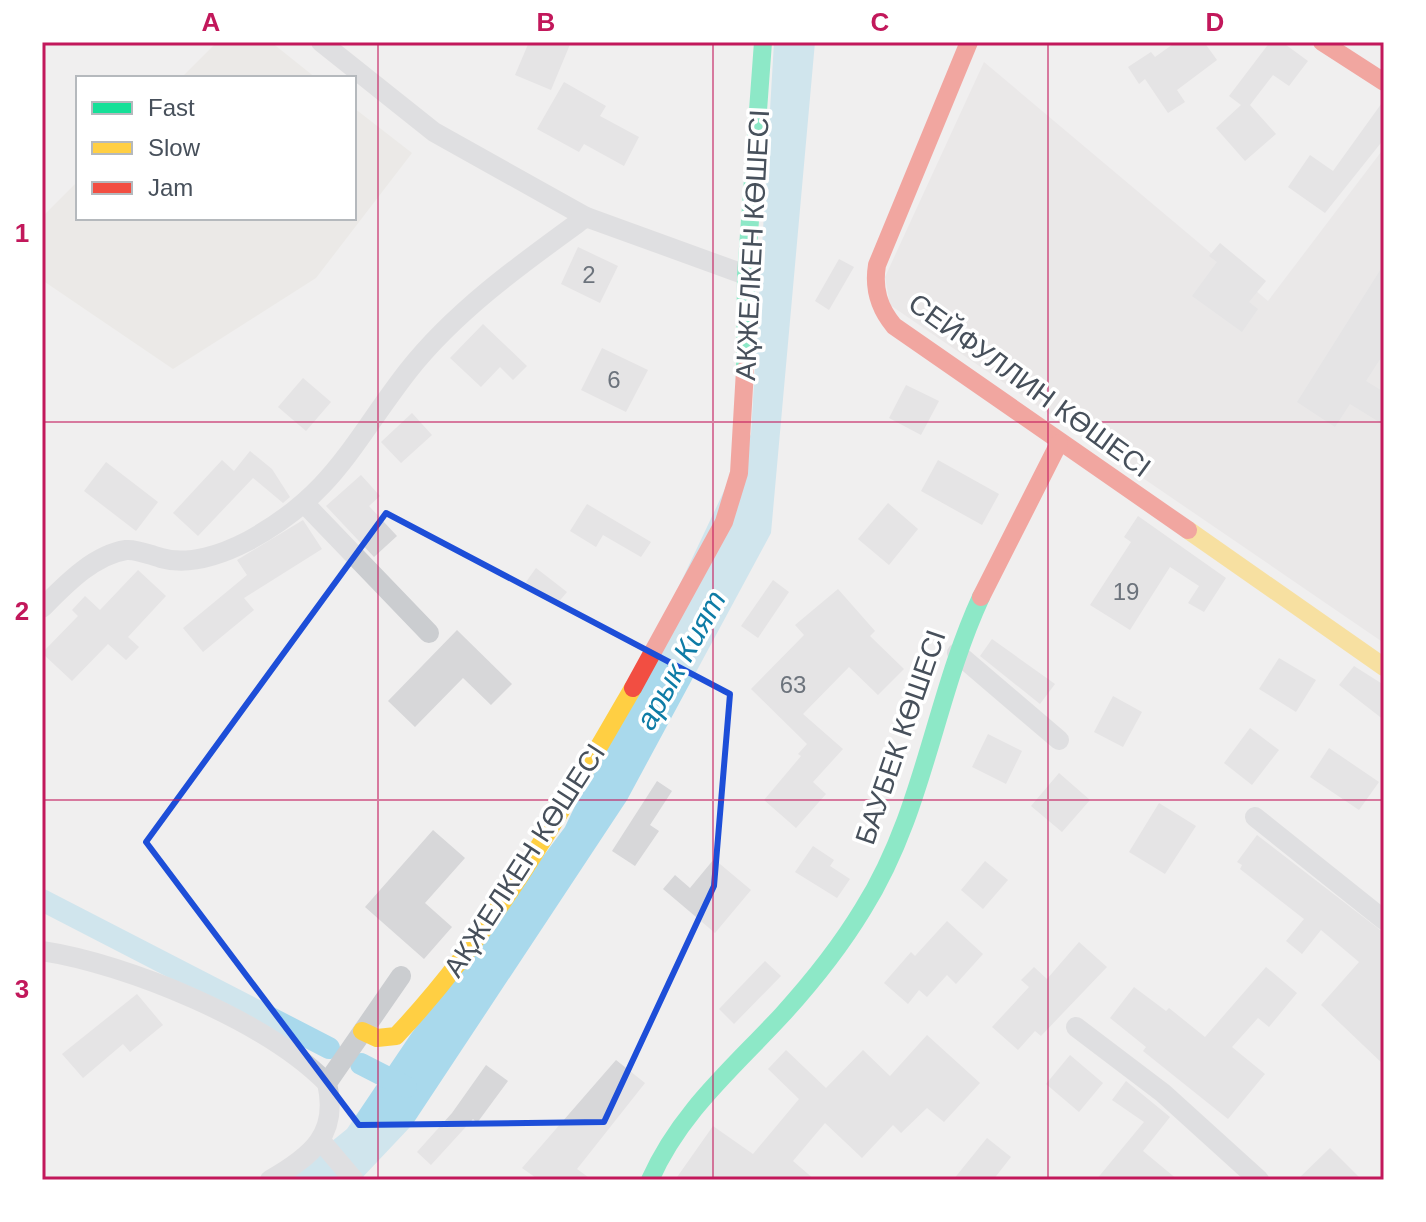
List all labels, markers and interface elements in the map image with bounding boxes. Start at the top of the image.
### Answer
text: A [202,7,221,37]
text: B [537,7,555,37]
text: C [871,7,890,37]
text: D [1206,7,1224,37]
legend [76,76,356,220]
text: Fast [148,94,195,121]
street label: АҚЖЕЛКЕН КӨШЕСІ [730,109,775,381]
text: Slow [148,134,201,161]
text: Jam [148,174,193,201]
text: 1 [15,218,29,248]
house number: 2 [582,261,596,288]
street label: СЕЙФУЛЛИН КӨШЕСІ [903,287,1157,484]
house number: 6 [607,366,621,393]
house number: 19 [1113,578,1139,605]
water label: арык Кият [629,585,732,735]
text: 2 [15,596,29,626]
street label: БАУБЕК КӨШЕСІ [849,626,952,848]
house number: 63 [780,671,806,698]
street label: АҚЖЕЛКЕН КӨШЕСІ [438,738,611,982]
text: 3 [15,974,29,1004]

